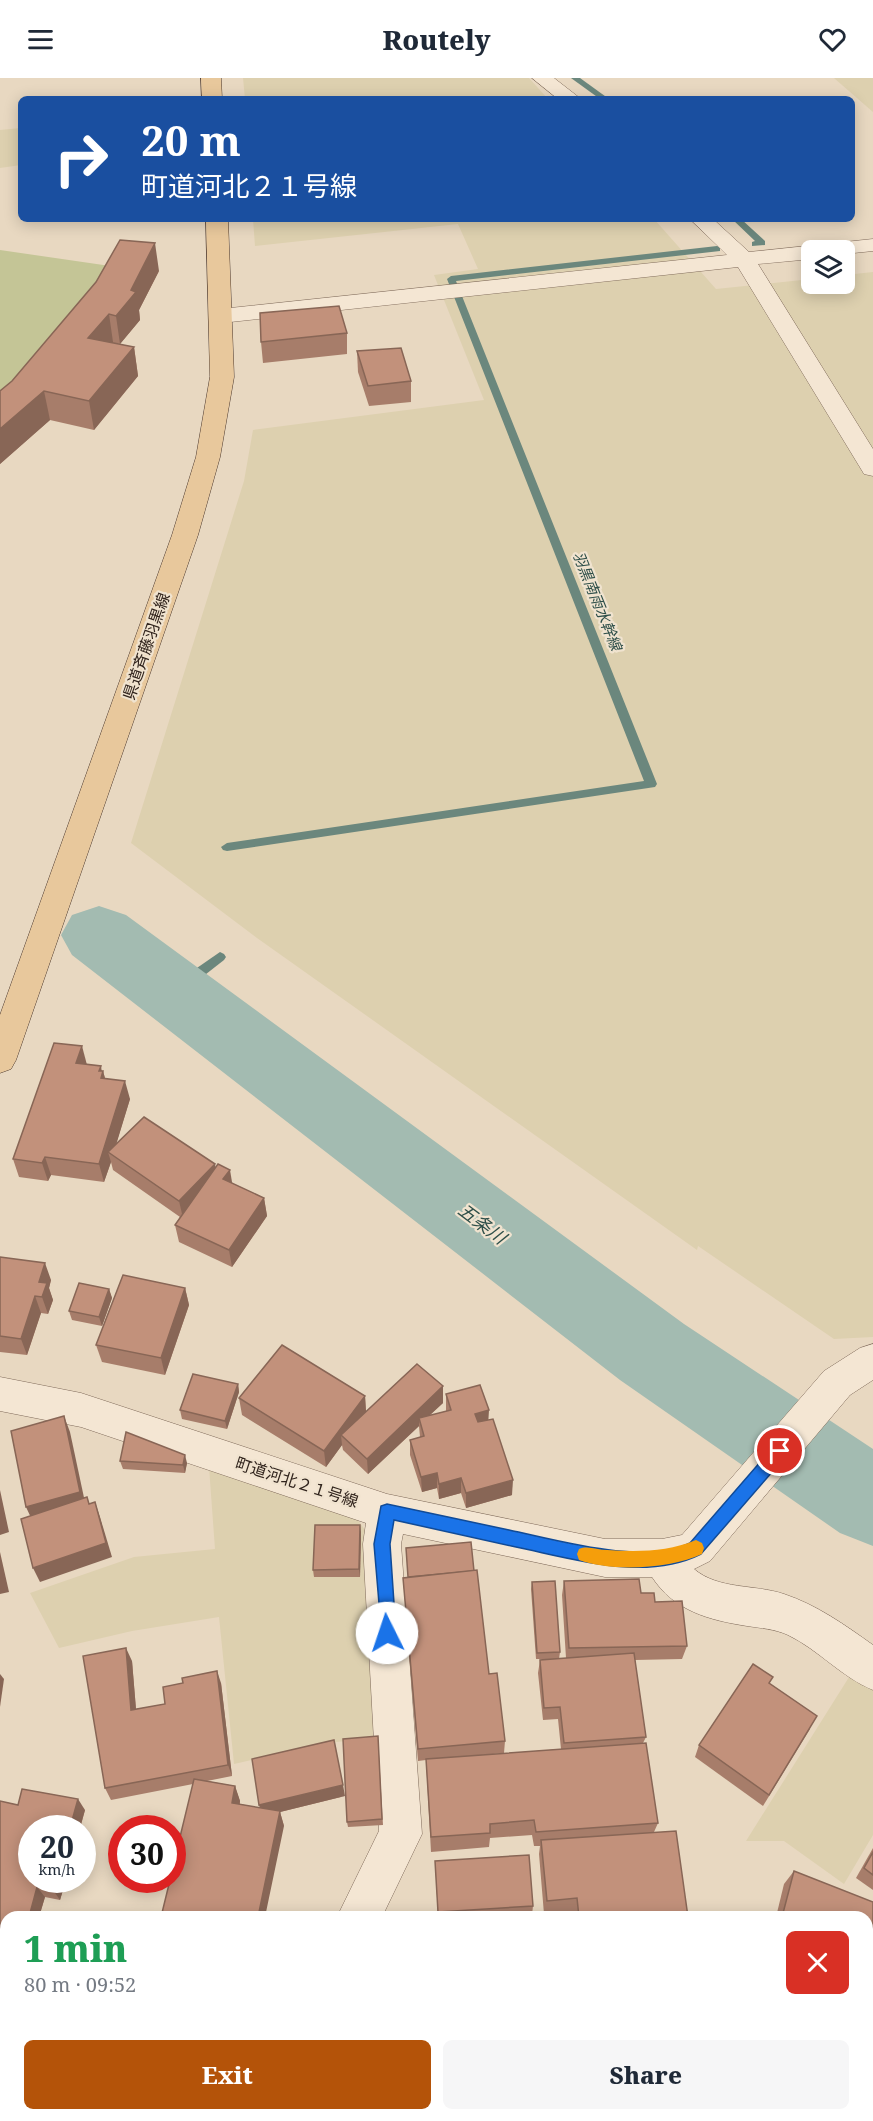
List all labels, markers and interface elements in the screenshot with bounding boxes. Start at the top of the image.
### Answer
text: Routely [382,21,491,58]
icon: menu [24,23,57,56]
icon: heart [816,23,849,56]
text: 20 m [141,111,241,168]
icon: right [42,120,120,198]
text: 町道河北２１号線 [141,167,357,204]
map controls [801,240,855,294]
button: layers [801,240,855,294]
water label: 羽黒南雨水幹線 [569,548,628,655]
street label: 県道斉藤羽黒線 [117,589,175,703]
water label: 五条川 [454,1197,513,1250]
pin [754,1425,805,1476]
icon: arrive [763,1434,796,1467]
street label: 町道河北２１号線 [233,1452,361,1512]
position arrow [355,1601,419,1665]
speed limit sign: 30 [108,1815,186,1893]
text: 20 [40,1826,74,1867]
text: km/h [39,1859,75,1879]
text: 1 min [24,1924,127,1973]
button: close [786,1931,849,1994]
text: 80 m · 09:52 [24,1971,136,1998]
button: Exit [24,2040,431,2109]
button: Share [443,2040,849,2109]

